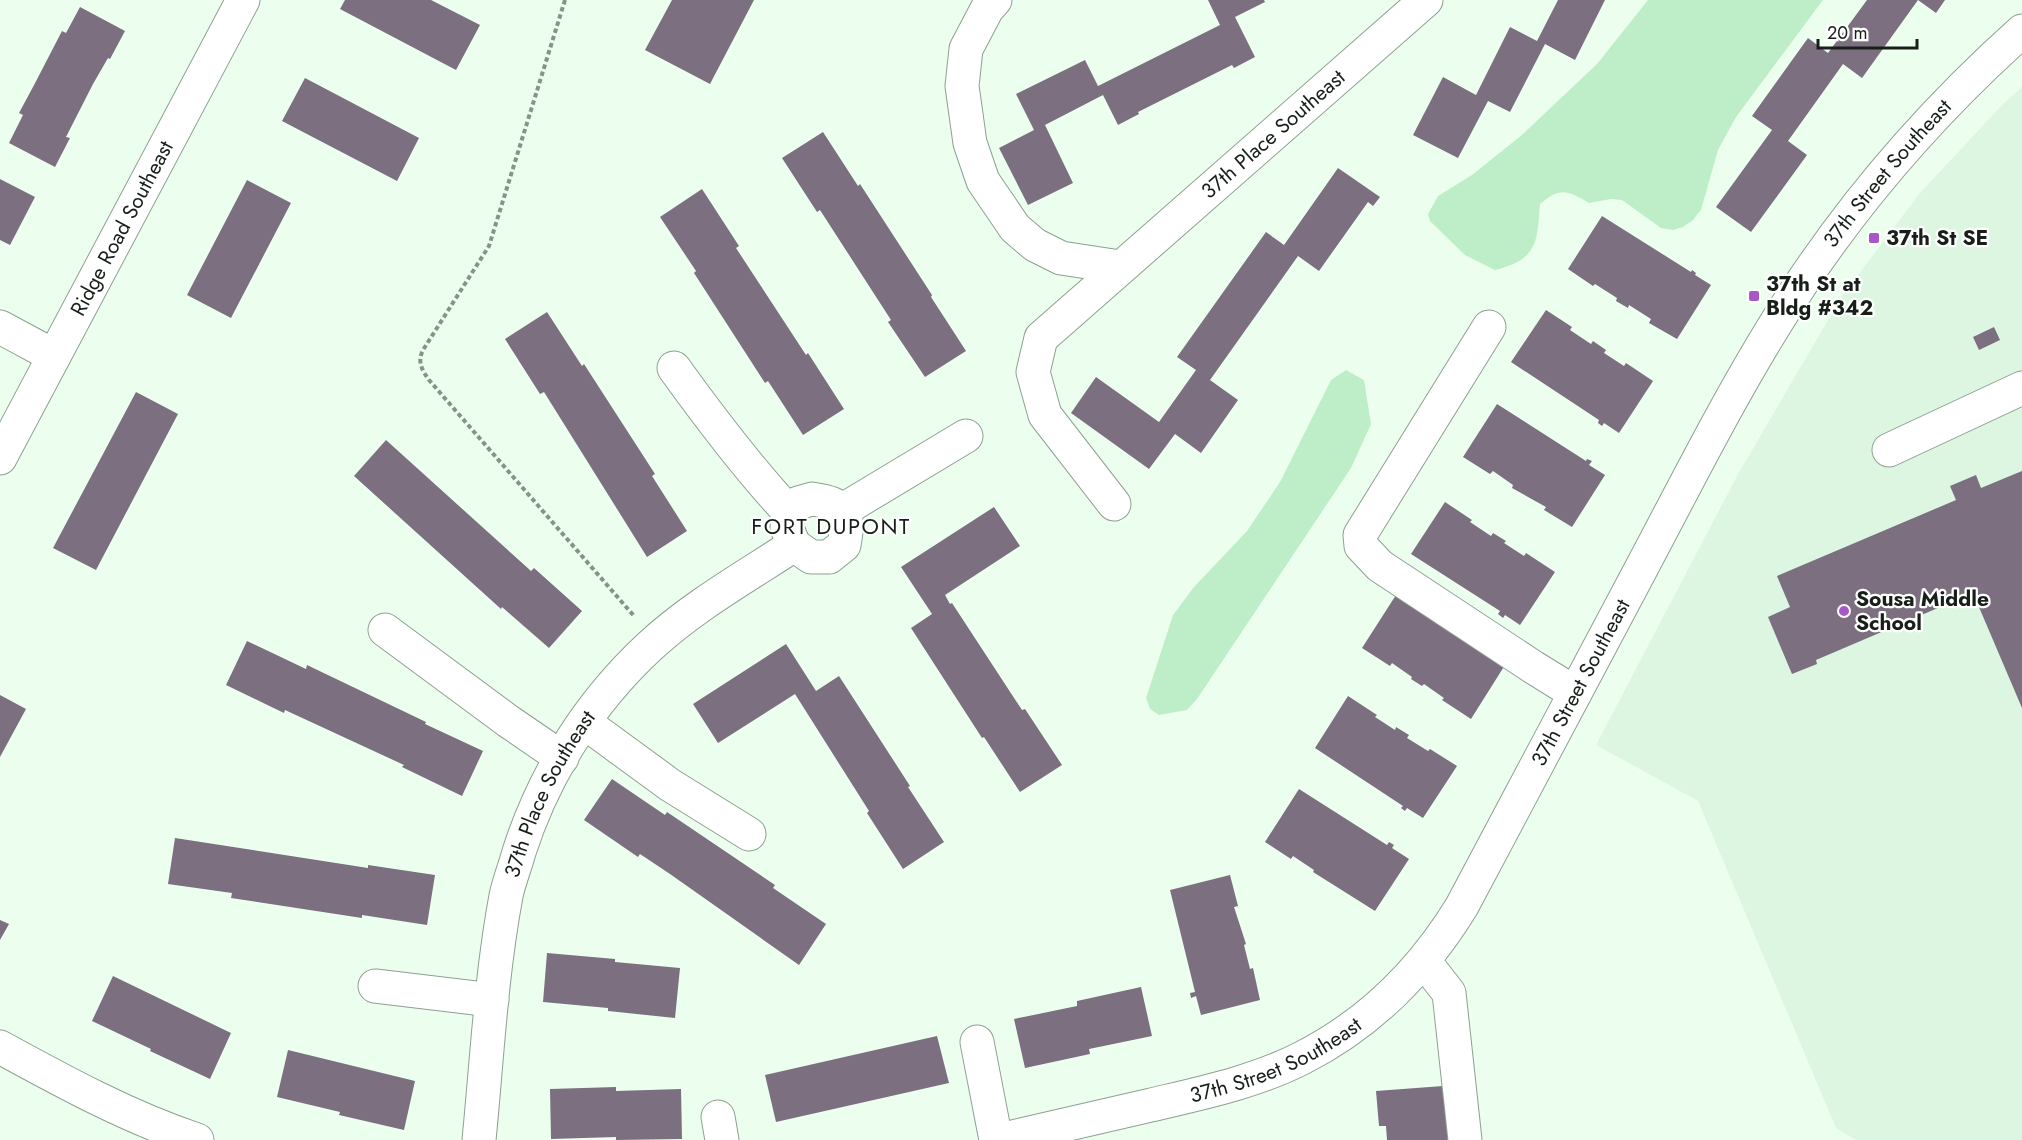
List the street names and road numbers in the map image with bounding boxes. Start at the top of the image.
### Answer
street label: 37th Place Southeast [1194,63,1352,206]
street label: 37th Street Southeast [1816,92,1958,254]
street label: Ridge Road Southeast [63,135,181,321]
street label: 37th Street Southeast [1524,594,1637,772]
street label: 37th Place Southeast [497,704,602,881]
street label: 37th Street Southeast [1187,1010,1368,1110]

